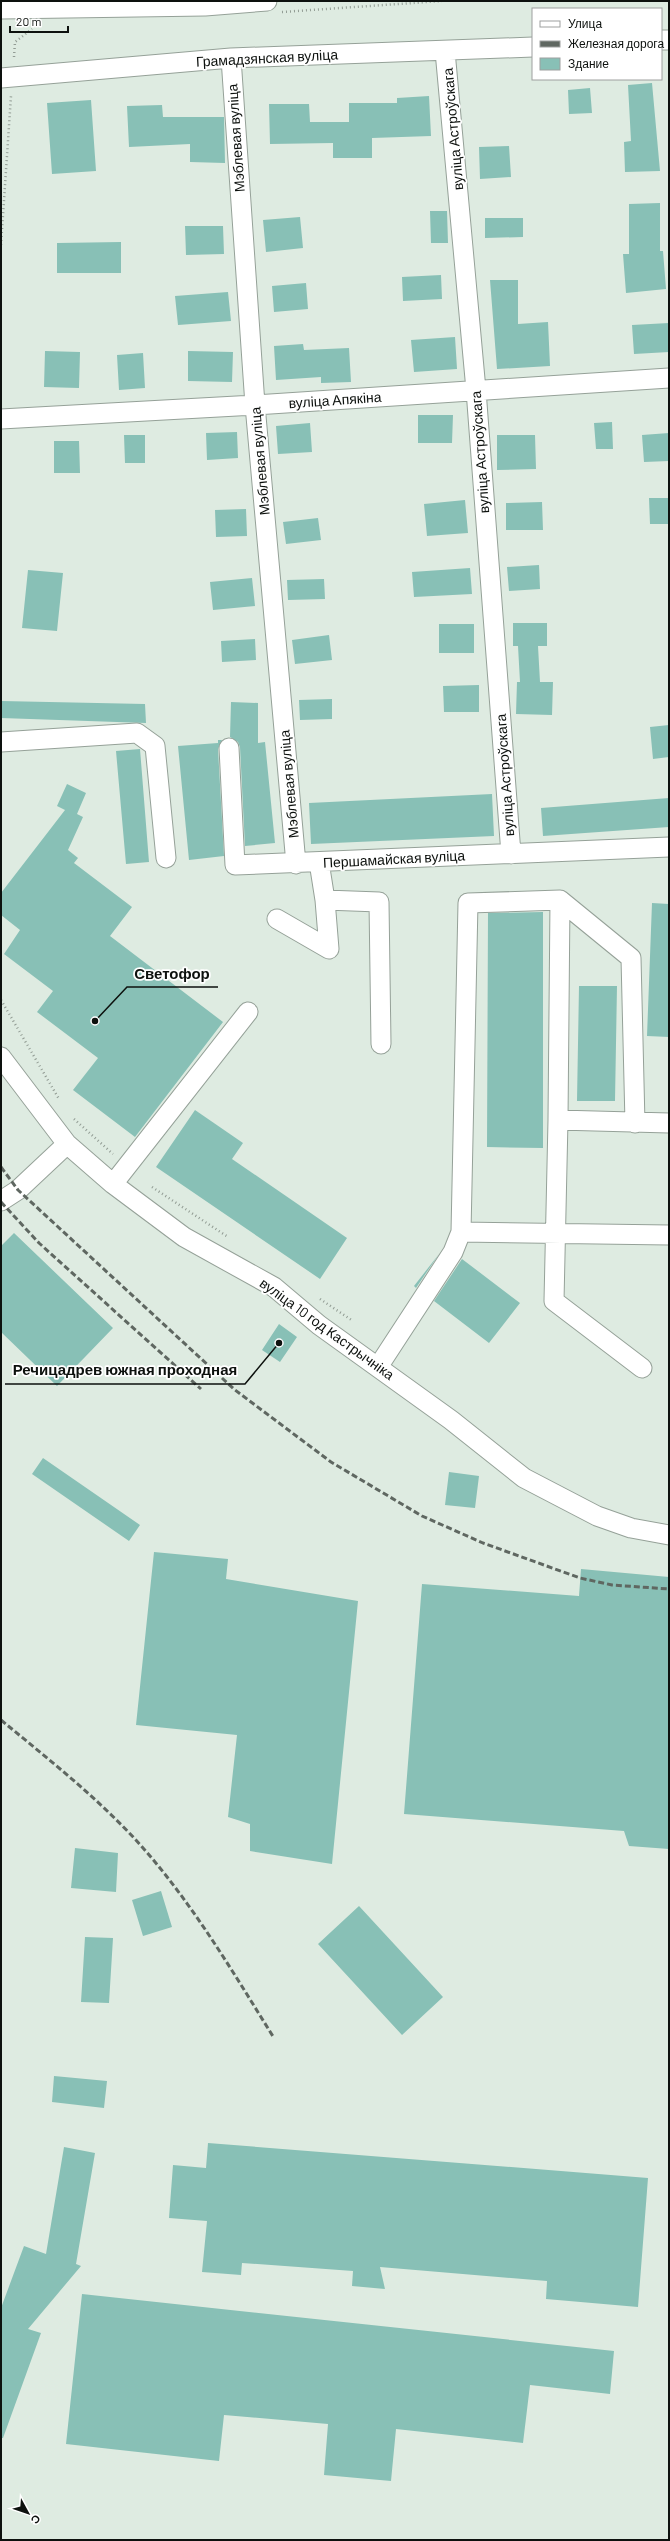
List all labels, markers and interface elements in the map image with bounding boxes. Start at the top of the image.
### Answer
scale bar [10,8,68,34]
legend [532,8,662,80]
text: 20 m [16,14,42,28]
text: Улица [568,16,602,31]
text: Железная дорога [568,36,664,51]
street label: Грамадзянская вуліца [196,45,339,70]
text: Здание [568,56,609,71]
street label: вуліца Астроўскага [439,67,466,191]
street label: Мэблевая вуліца [223,83,248,193]
street label: вуліца Апякіна [288,388,382,411]
street label: вуліца Астроўскага [467,390,492,514]
street label: Мэблевая вуліца [246,406,273,516]
street label: вуліца Астроўскага [492,713,517,837]
street label: Мэблевая вуліца [275,729,302,839]
street label: Першамайская вуліца [322,846,466,871]
callout: Светофор [127,960,218,987]
text: Светофор [134,964,210,982]
street label: вуліца 10 год Кастрычніка [257,1274,398,1383]
callout: Речицадрев южная проходная [5,1357,245,1384]
text: Речицадрев южная проходная [13,1360,237,1378]
north arrow [8,2493,48,2533]
text: С [28,2513,44,2527]

